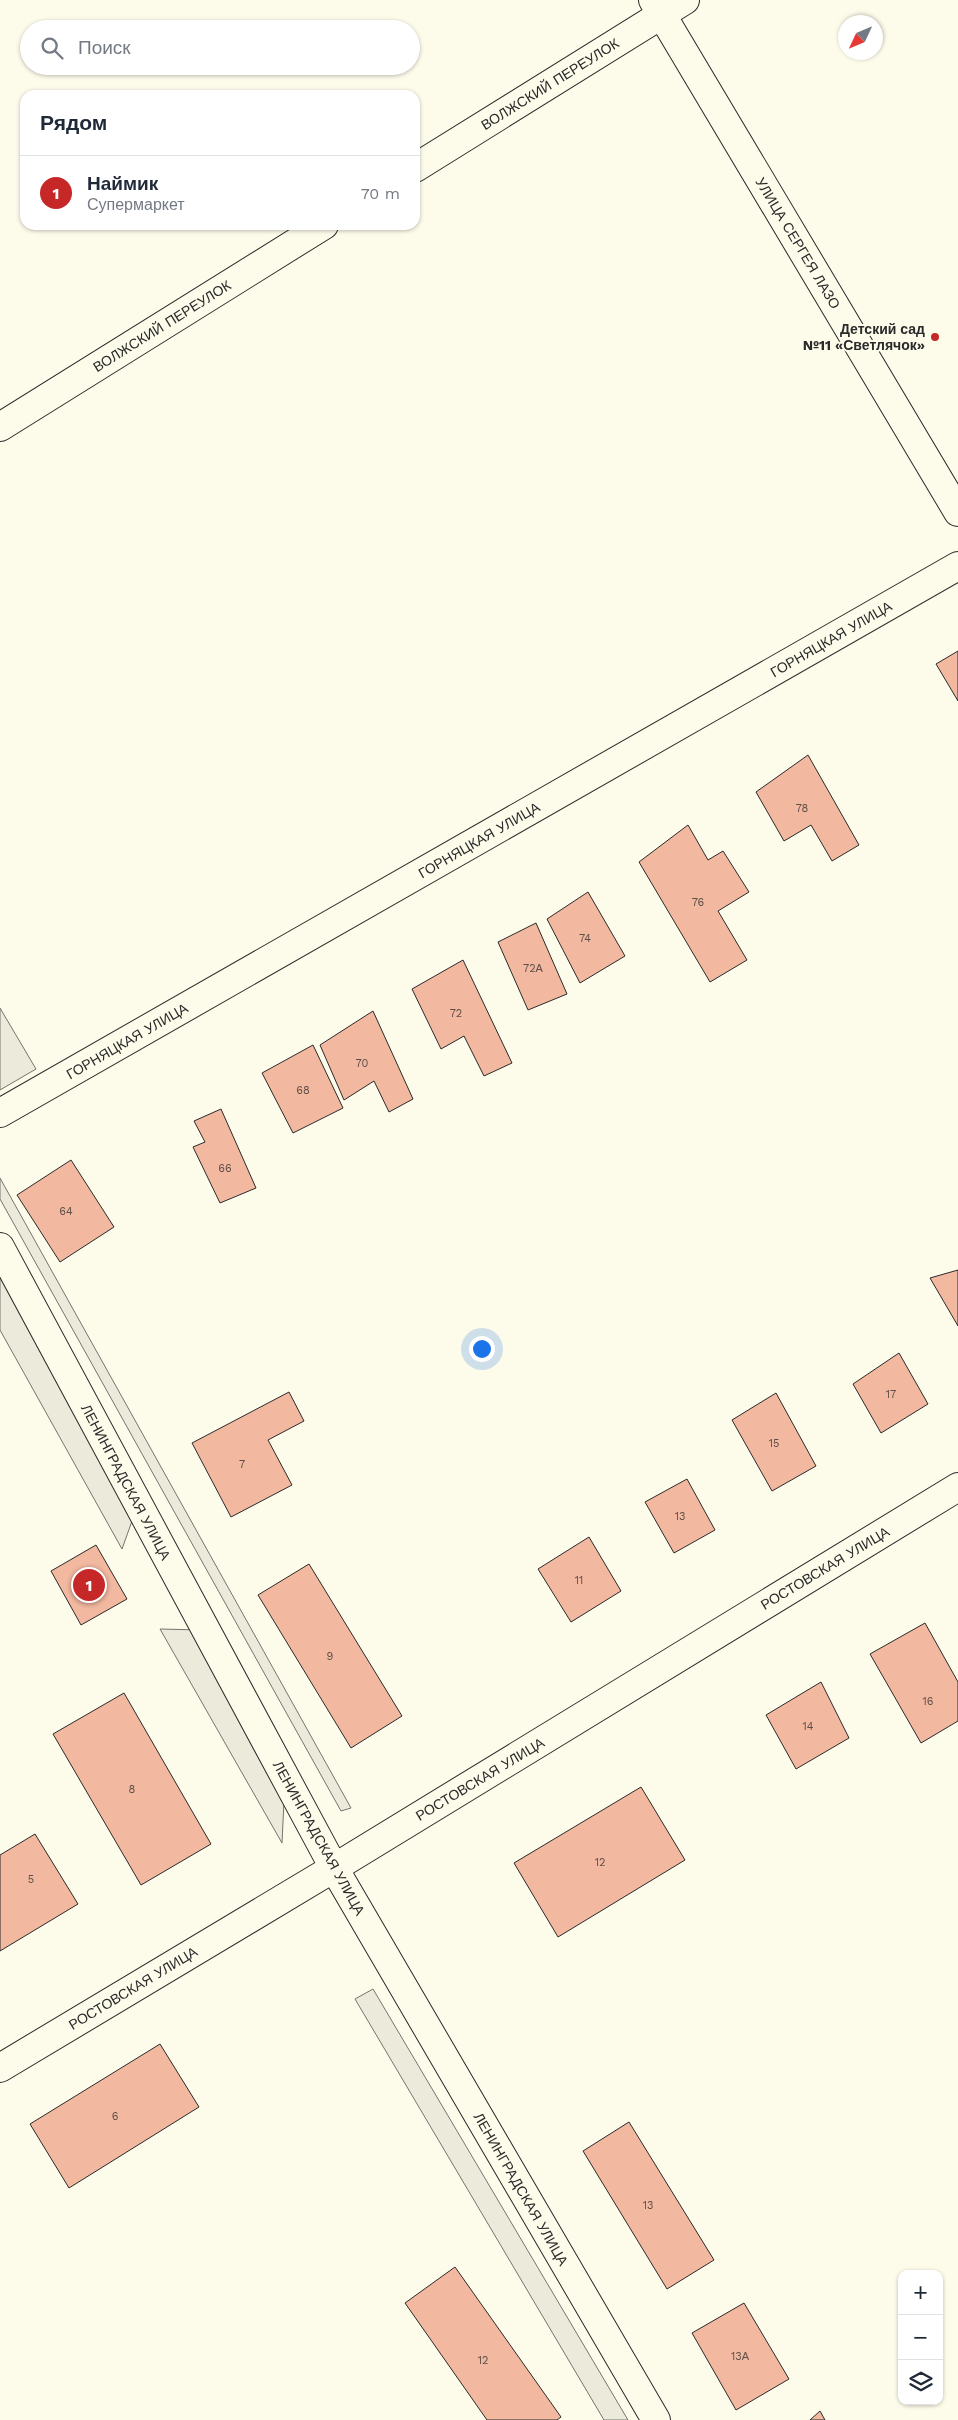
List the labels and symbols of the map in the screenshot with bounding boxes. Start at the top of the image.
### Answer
north arrow [838,15,883,60]
street label: ВОЛЖСКИЙ ПЕРЕУЛОК [478,34,623,133]
street label: УЛИЦА СЕРГЕЯ ЛАЗО [752,174,844,312]
street label: ВОЛЖСКИЙ ПЕРЕУЛОК [90,276,235,375]
place label: Детский сад №11 «Светлячок» [803,321,925,353]
marker: Детский сад №11 «Светлячок» [929,331,941,343]
street label: ГОРНЯЦКАЯ УЛИЦА [768,597,895,680]
street label: ГОРНЯЦКАЯ УЛИЦА [416,798,543,881]
house number: 78 [796,802,809,815]
house number: 76 [692,896,705,909]
house number: 74 [579,932,591,945]
house number: 72А [523,962,544,975]
street label: ГОРНЯЦКАЯ УЛИЦА [64,999,191,1082]
house number: 72 [450,1007,462,1020]
house number: 70 [356,1057,369,1070]
house number: 68 [296,1084,310,1097]
house number: 66 [218,1162,232,1175]
house number: 64 [59,1205,73,1218]
your location [469,1336,495,1362]
house number: 17 [886,1388,896,1401]
street label: ЛЕНИНГРАДСКАЯ УЛИЦА [78,1401,174,1563]
house number: 15 [769,1437,779,1450]
house number: 7 [239,1458,245,1471]
house number: 13 [675,1510,685,1523]
street label: РОСТОВСКАЯ УЛИЦА [758,1523,893,1613]
pin: 1 [73,1566,105,1604]
house number: 11 [575,1574,583,1587]
house number: 9 [327,1650,334,1663]
house number: 16 [923,1695,934,1708]
house number: 14 [802,1720,814,1733]
street label: РОСТОВСКАЯ УЛИЦА [413,1734,548,1824]
street label: ЛЕНИНГРАДСКАЯ УЛИЦА [270,1758,368,1919]
house number: 8 [129,1783,136,1796]
house number: 12 [595,1856,605,1869]
house number: 5 [28,1873,34,1886]
street label: РОСТОВСКАЯ УЛИЦА [66,1943,201,2033]
house number: 6 [112,2110,119,2123]
street label: ЛЕНИНГРАДСКАЯ УЛИЦА [471,2110,572,2269]
house number: 13 [643,2199,653,2212]
house number: 13А [731,2350,750,2363]
house number: 12 [478,2354,488,2367]

